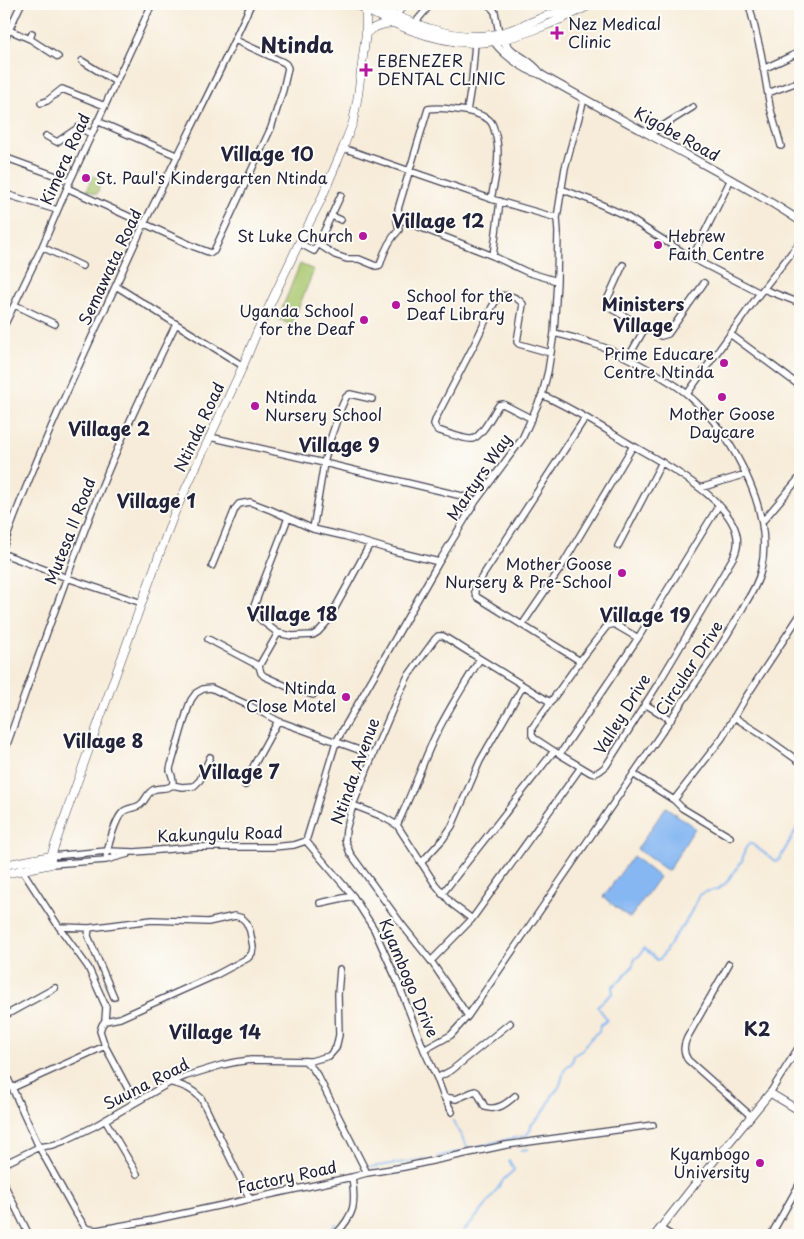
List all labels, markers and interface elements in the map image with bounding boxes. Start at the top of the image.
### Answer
place label: Nez Medical Clinic [568,11,661,53]
marker: Nez Medical Clinic [550,26,564,40]
district label: Ntinda [260,28,334,60]
place label: EBENEZER DENTAL CLINIC [377,48,506,90]
marker: EBENEZER DENTAL CLINIC [359,63,373,77]
street label: Kigobe Road [630,100,725,166]
street label: Kimera Road [33,109,95,208]
district label: Village 10 [220,139,314,167]
place label: St. Paul's Kindergarten Ntinda [96,165,328,189]
marker: St. Paul's Kindergarten Ntinda [80,172,92,184]
street label: Semawata Road [72,204,147,329]
district label: Village 12 [392,206,484,234]
place label: St Luke Church [237,223,353,247]
place label: Hebrew Faith Centre [668,223,765,265]
marker: St Luke Church [357,230,369,242]
marker: Hebrew Faith Centre [652,239,664,251]
place label: School for the Deaf Library [406,283,513,325]
district label: Ministers Village [602,290,685,338]
place label: Uganda School for the Deaf [239,298,355,340]
marker: School for the Deaf Library [390,299,402,311]
marker: Uganda School for the Deaf [358,314,370,326]
place label: Prime Educare Centre Ntinda [603,341,715,383]
marker: Prime Educare Centre Ntinda [718,357,730,369]
street label: Ntinda Road [167,378,229,475]
place label: Ntinda Nursery School [265,384,382,426]
marker: Mother Goose Daycare [716,391,728,403]
marker: Ntinda Nursery School [249,400,261,412]
place label: Mother Goose Daycare [669,401,775,443]
district label: Village 2 [68,414,150,442]
street label: Martyrs Way [440,428,516,525]
district label: Village 9 [299,430,380,458]
street label: Mutesa II Road [38,474,101,588]
district label: Village 1 [117,486,195,514]
place label: Mother Goose Nursery & Pre-School [445,551,612,593]
marker: Mother Goose Nursery & Pre-School [616,567,628,579]
district label: Village 18 [246,599,338,627]
district label: Village 19 [600,600,690,628]
street label: Circular Drive [648,615,728,720]
street label: Valley Drive [587,669,655,758]
place label: Ntinda Close Motel [246,675,336,717]
marker: Ntinda Close Motel [340,691,352,703]
street label: Ntinda Avenue [324,714,385,827]
district label: Village 8 [63,726,143,754]
district label: Village 7 [199,757,279,785]
street label: Kakungulu Road [157,819,283,847]
street label: Kyambogo Drive [374,914,446,1041]
district label: K2 [744,1014,770,1042]
district label: Village 14 [169,1017,261,1045]
street label: Suuna Road [98,1051,193,1115]
place label: Kyambogo University [670,1141,750,1183]
street label: Factory Road [235,1154,339,1198]
marker: Kyambogo University [754,1157,766,1169]

